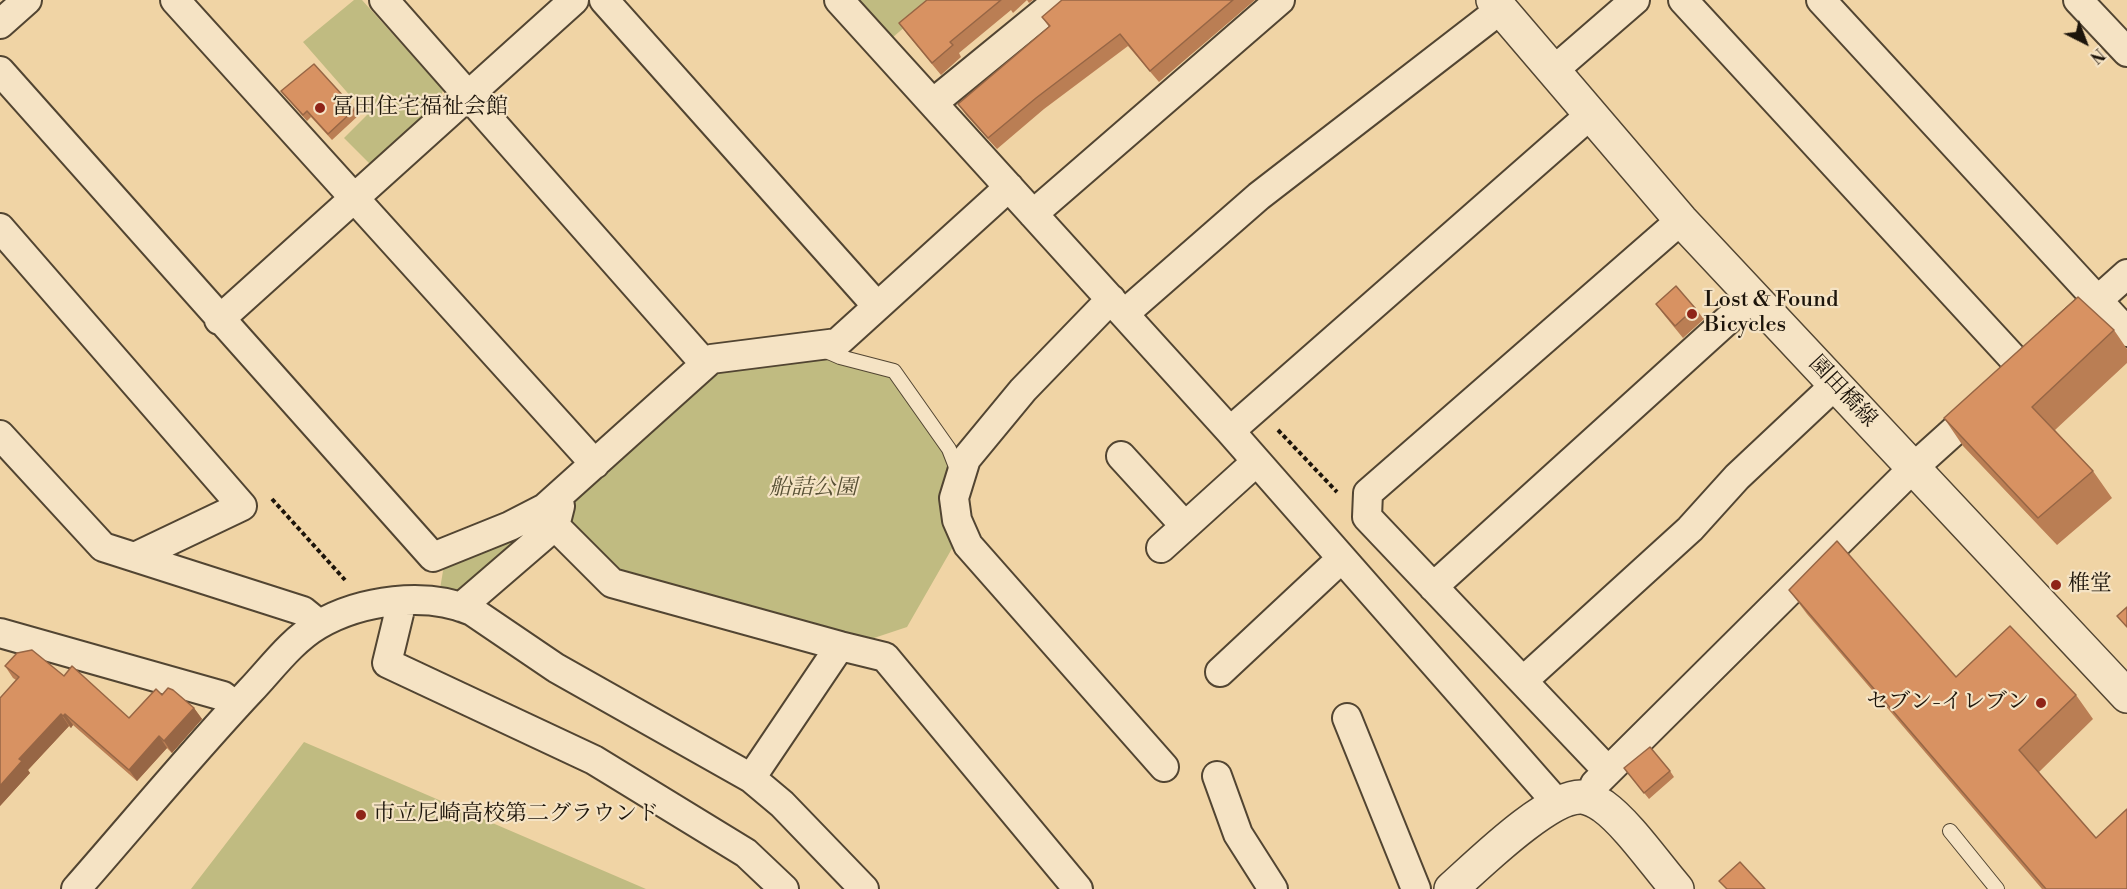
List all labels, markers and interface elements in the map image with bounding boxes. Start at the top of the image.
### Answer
north arrow [2055,12,2115,72]
text: N [2086,44,2108,67]
place label: 冨田住宅福祉会館 [332,95,508,121]
marker: 冨田住宅福祉会館 [313,101,327,115]
place label: Lost & Found Bicycles [1704,288,1839,340]
marker: Lost & Found Bicycles [1685,307,1699,321]
street label: 園田橋線 [1802,351,1882,433]
park label: 船詰公園 [769,476,857,502]
place label: 椎堂 [2068,572,2112,598]
marker: 椎堂 [2049,578,2063,592]
place label: セブン-イレブン [1866,690,2029,716]
marker: セブン-イレブン [2034,696,2048,710]
place label: 市立尼崎高校第二グラウンド [373,802,659,828]
marker: 市立尼崎高校第二グラウンド [354,808,368,822]

